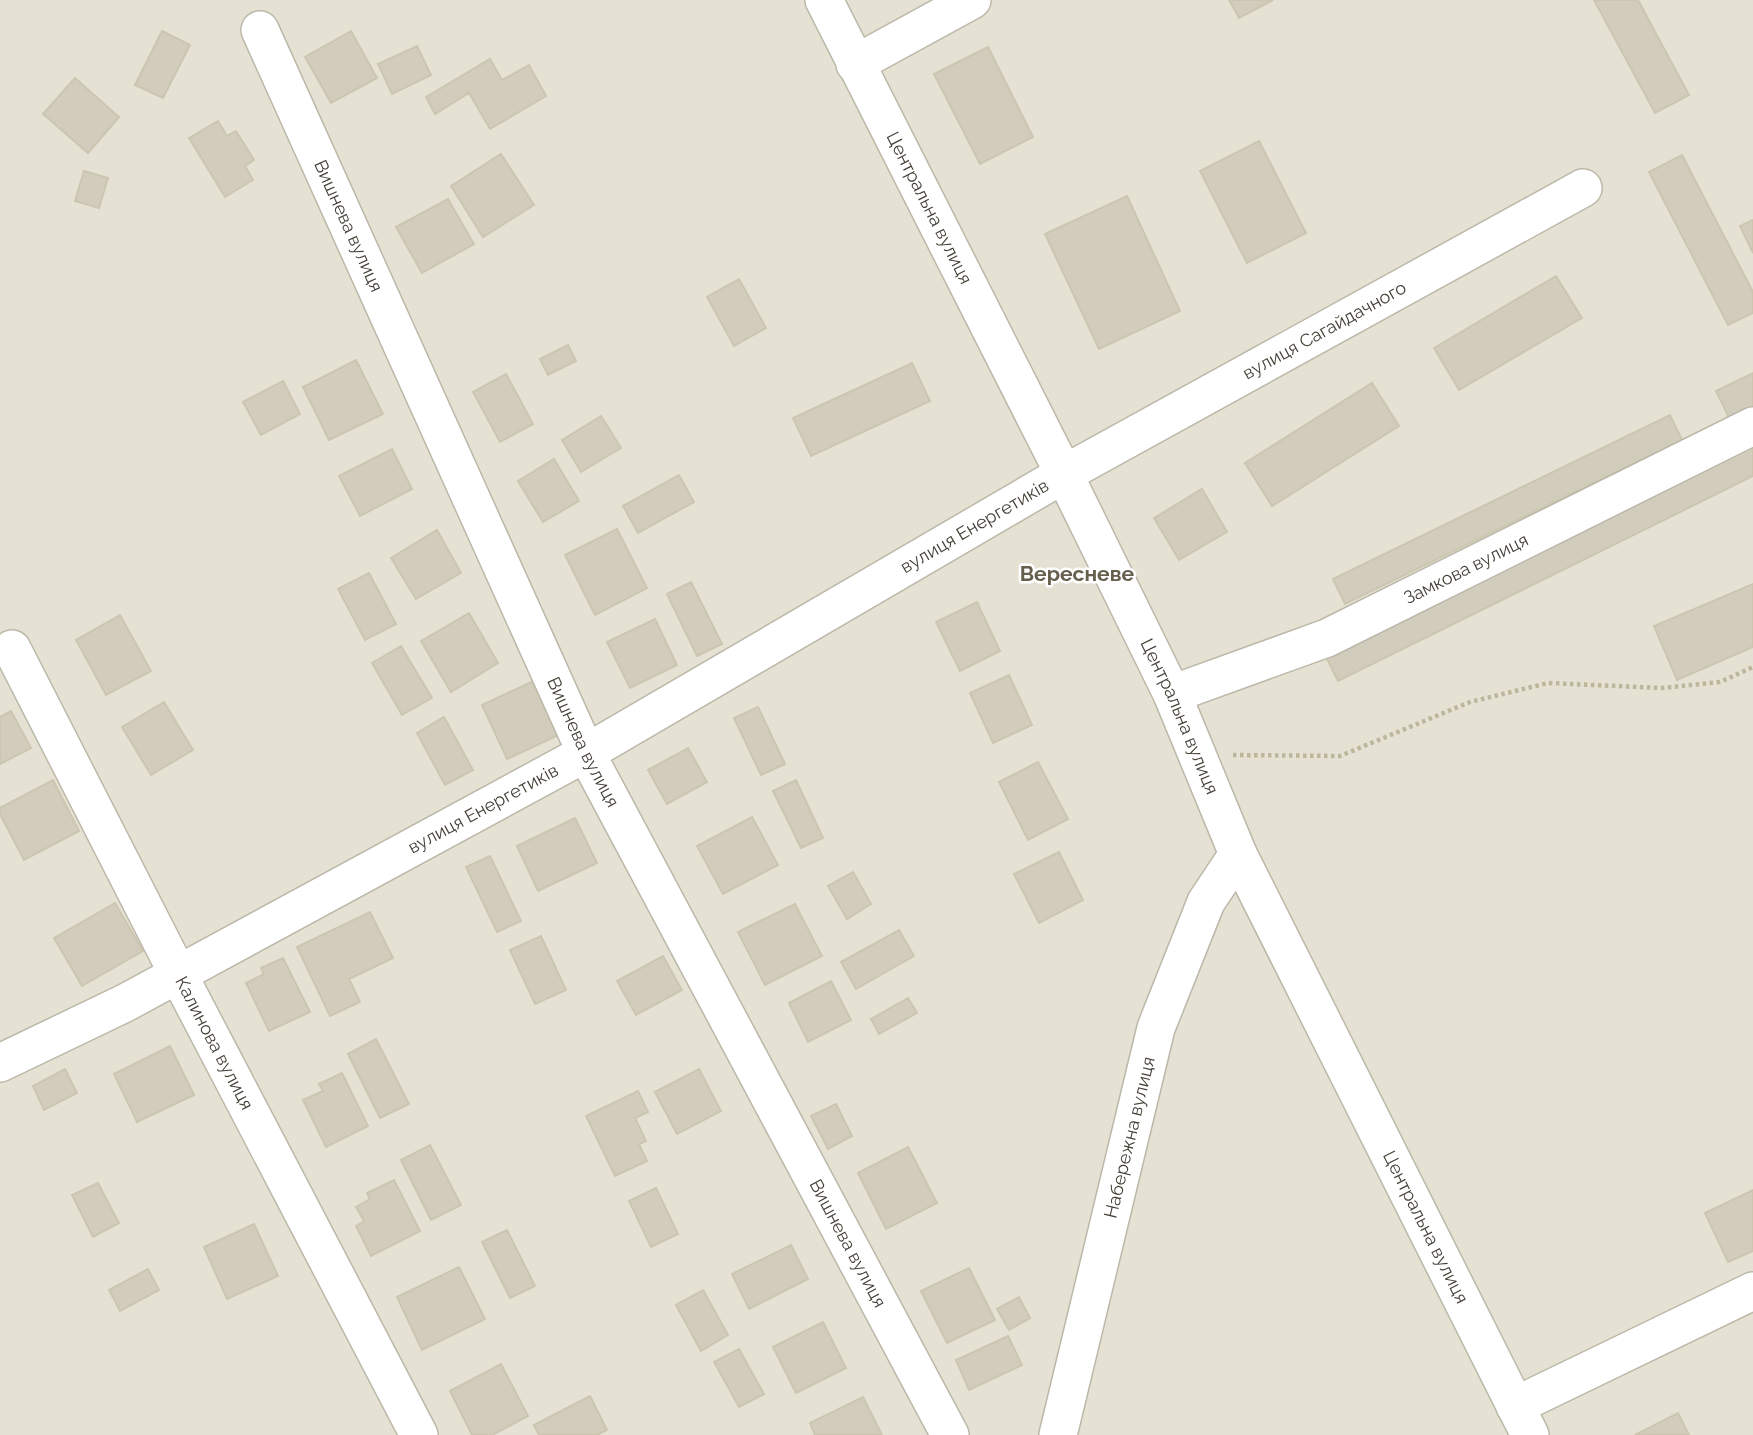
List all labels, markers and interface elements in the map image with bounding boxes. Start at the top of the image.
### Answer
street label: Центральна вулиця [882,128,977,287]
street label: Вишнева вулиця [310,157,388,295]
street label: вулиця Сагайдачного [1239,276,1410,383]
street label: вулиця Енергетиків [897,474,1052,577]
street label: Замкова вулиця [1400,529,1531,608]
district label: Вересневе [1020,561,1135,586]
street label: Центральна вулиця [1136,635,1223,797]
street label: Вишнева вулиця [543,673,624,811]
street label: вулиця Енергетиків [404,759,562,858]
street label: Калинова вулиця [171,973,258,1113]
street label: Набережна вулиця [1100,1054,1159,1220]
street label: Центральна вулиця [1379,1147,1473,1307]
street label: Вишнева вулиця [805,1175,891,1311]

